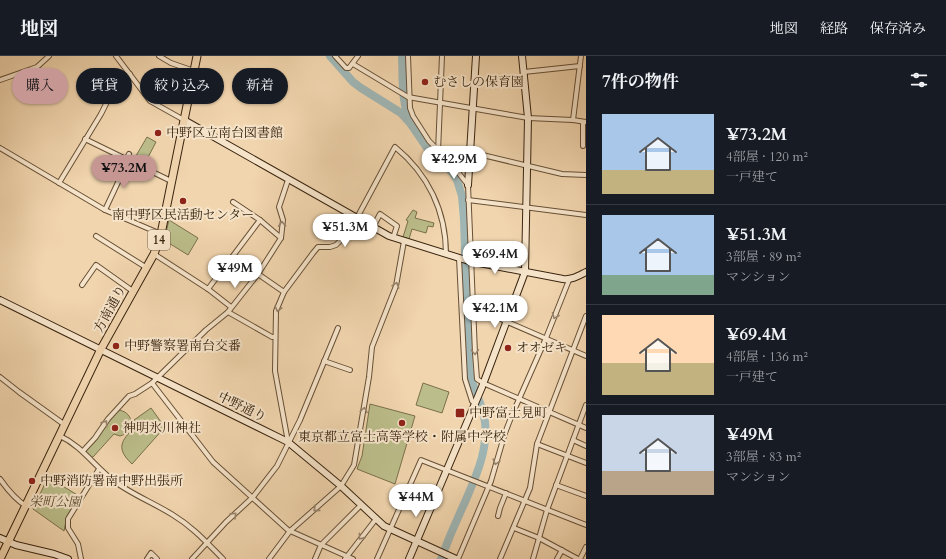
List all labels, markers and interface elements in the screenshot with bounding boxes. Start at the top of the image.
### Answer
text: 地図 [20,16,58,42]
text: 地図 [770,19,798,38]
text: 経路 [820,19,848,38]
text: 保存済み [870,19,926,38]
chip: 購入 [12,68,68,104]
chip: 賃貸 [76,68,132,104]
chip: 絞り込み [140,68,224,104]
chip: 新着 [232,68,288,104]
icon: filters [908,69,930,91]
text: 7件の物件 [602,70,679,93]
place label: むさしの保育園 [433,73,524,91]
marker: むさしの保育園 [420,77,430,87]
text: ¥73.2M [726,123,787,146]
place label: 中野区立南台図書館 [166,124,283,142]
marker: 中野区立南台図書館 [153,128,163,138]
icon: home [634,130,682,178]
pin: ¥42.9M [421,146,487,180]
text: 4部屋 · 120 m² [726,148,808,166]
text: ¥42.9M [431,150,477,168]
pin: ¥73.2M [91,155,157,189]
text: ¥73.2M [101,159,147,177]
text: 一戸建て [726,168,778,186]
marker: 南中野区民活動センター [178,196,188,206]
place label: 南中野区民活動センター [112,206,254,224]
pin: ¥51.3M [312,214,378,248]
text: ¥51.3M [322,218,368,236]
one-way arrow [278,221,287,227]
text: ¥51.3M [726,223,787,246]
road number: 14 [148,230,170,250]
icon: home [634,231,682,279]
pin: ¥69.4M [462,241,528,275]
text: ¥69.4M [472,245,518,263]
text: 3部屋 · 89 m² [726,248,801,266]
pin: ¥49M [211,255,259,289]
text: ¥49M [217,259,253,277]
text: マンション [726,268,790,286]
one-way arrow [391,281,400,288]
street label: 方南通り [90,282,130,336]
pin: ¥42.1M [462,295,528,329]
text: ¥42.1M [472,299,518,317]
one-way arrow [274,306,283,313]
one-way arrow [551,312,559,319]
text: ¥69.4M [726,323,787,346]
icon: home [634,331,682,379]
place label: 中野警察署南台交番 [124,337,241,355]
place label: オオゼキ [516,339,567,357]
marker: 中野警察署南台交番 [111,341,121,351]
marker: オオゼキ [503,343,513,353]
text: 4部屋 · 136 m² [726,348,808,366]
one-way arrow [470,349,479,356]
text: 一戸建て [726,368,778,386]
street label: 中野通り [215,388,269,426]
place label: 中野富士見町 [469,404,547,422]
one-way arrow [359,406,367,413]
marker: 中野富士見町 [454,407,466,419]
marker: 東京都立富士高等学校・附属中学校 [397,418,407,428]
place label: 神明氷川神社 [123,419,201,437]
one-way arrow [100,421,107,428]
marker: 神明氷川神社 [110,423,120,433]
text: ¥49M [726,423,773,446]
place label: 東京都立富士高等学校・附属中学校 [298,428,506,446]
icon: home [634,431,682,479]
text: 3部屋 · 83 m² [726,448,801,466]
one-way arrow [492,459,501,466]
text: マンション [726,468,790,486]
place label: 中野消防署南中野出張所 [40,472,183,490]
marker: 中野消防署南中野出張所 [27,476,37,486]
pin: ¥44M [392,484,440,518]
text: ¥44M [398,488,434,506]
park label: 栄町公園 [29,493,83,511]
one-way arrow [313,505,321,512]
one-way arrow [229,512,237,520]
one-way arrow [359,533,366,540]

